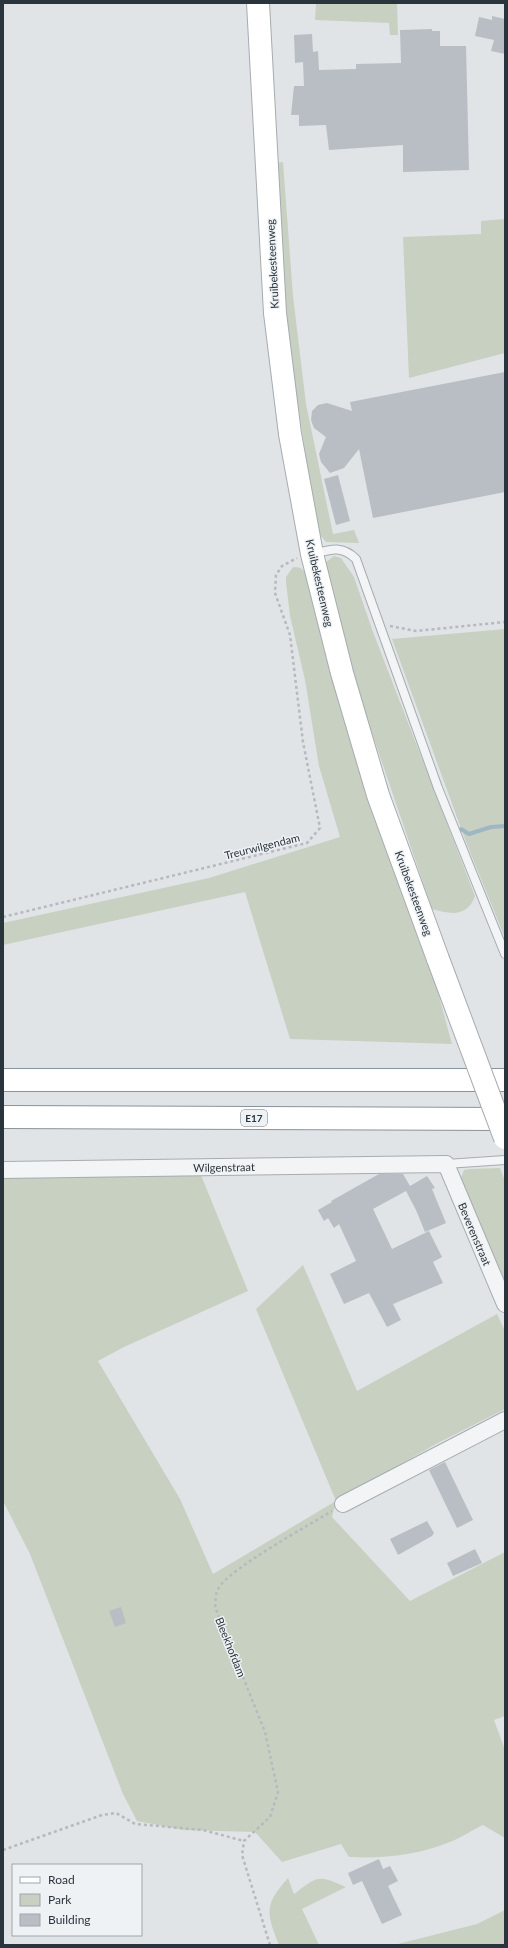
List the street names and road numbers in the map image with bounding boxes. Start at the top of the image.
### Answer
street label: Kruibekesteenweg [263,219,281,309]
street label: Kruibekesteenweg [304,538,336,628]
street label: Treurwilgendam [223,830,301,862]
street label: Kruibekesteenweg [393,849,436,938]
road number: E17 [241,1110,267,1126]
street label: Wilgenstraat [193,1160,255,1174]
street label: Beverenstraat [456,1201,494,1268]
street label: Bleekhofdam [213,1615,249,1679]

